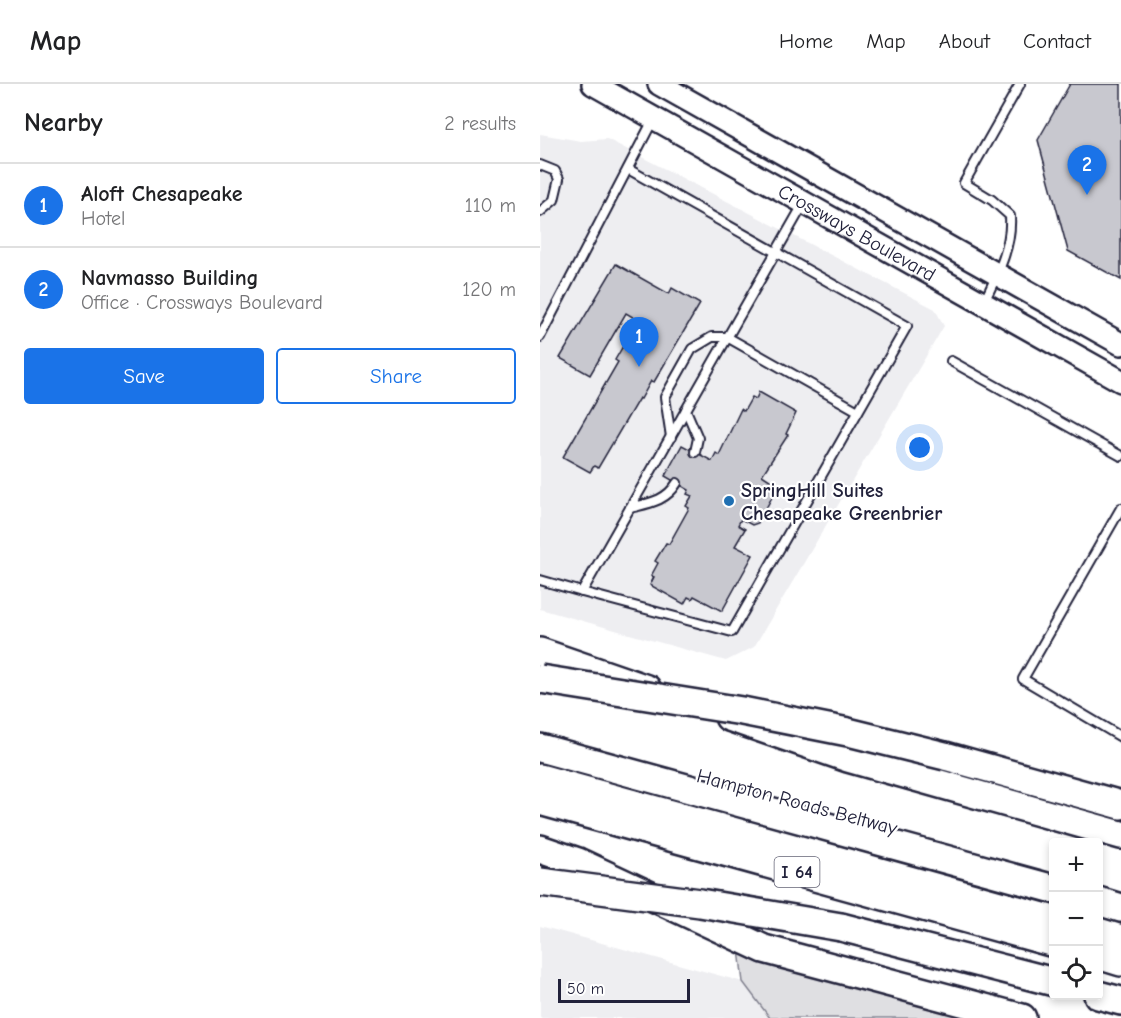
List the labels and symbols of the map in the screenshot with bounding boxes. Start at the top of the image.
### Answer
pin: 2 [1068,146,1106,195]
street label: Crossways Boulevard [774,179,940,286]
pin: 1 [620,318,658,367]
your location [905,433,934,462]
place label: SpringHill Suites Chesapeake Greenbrier [741,479,942,525]
marker: SpringHill Suites Chesapeake Greenbrier [722,494,736,508]
street label: Hampton Roads Beltway [694,764,900,840]
road number: I 64 [774,857,820,887]
scale bar [558,976,690,1004]

